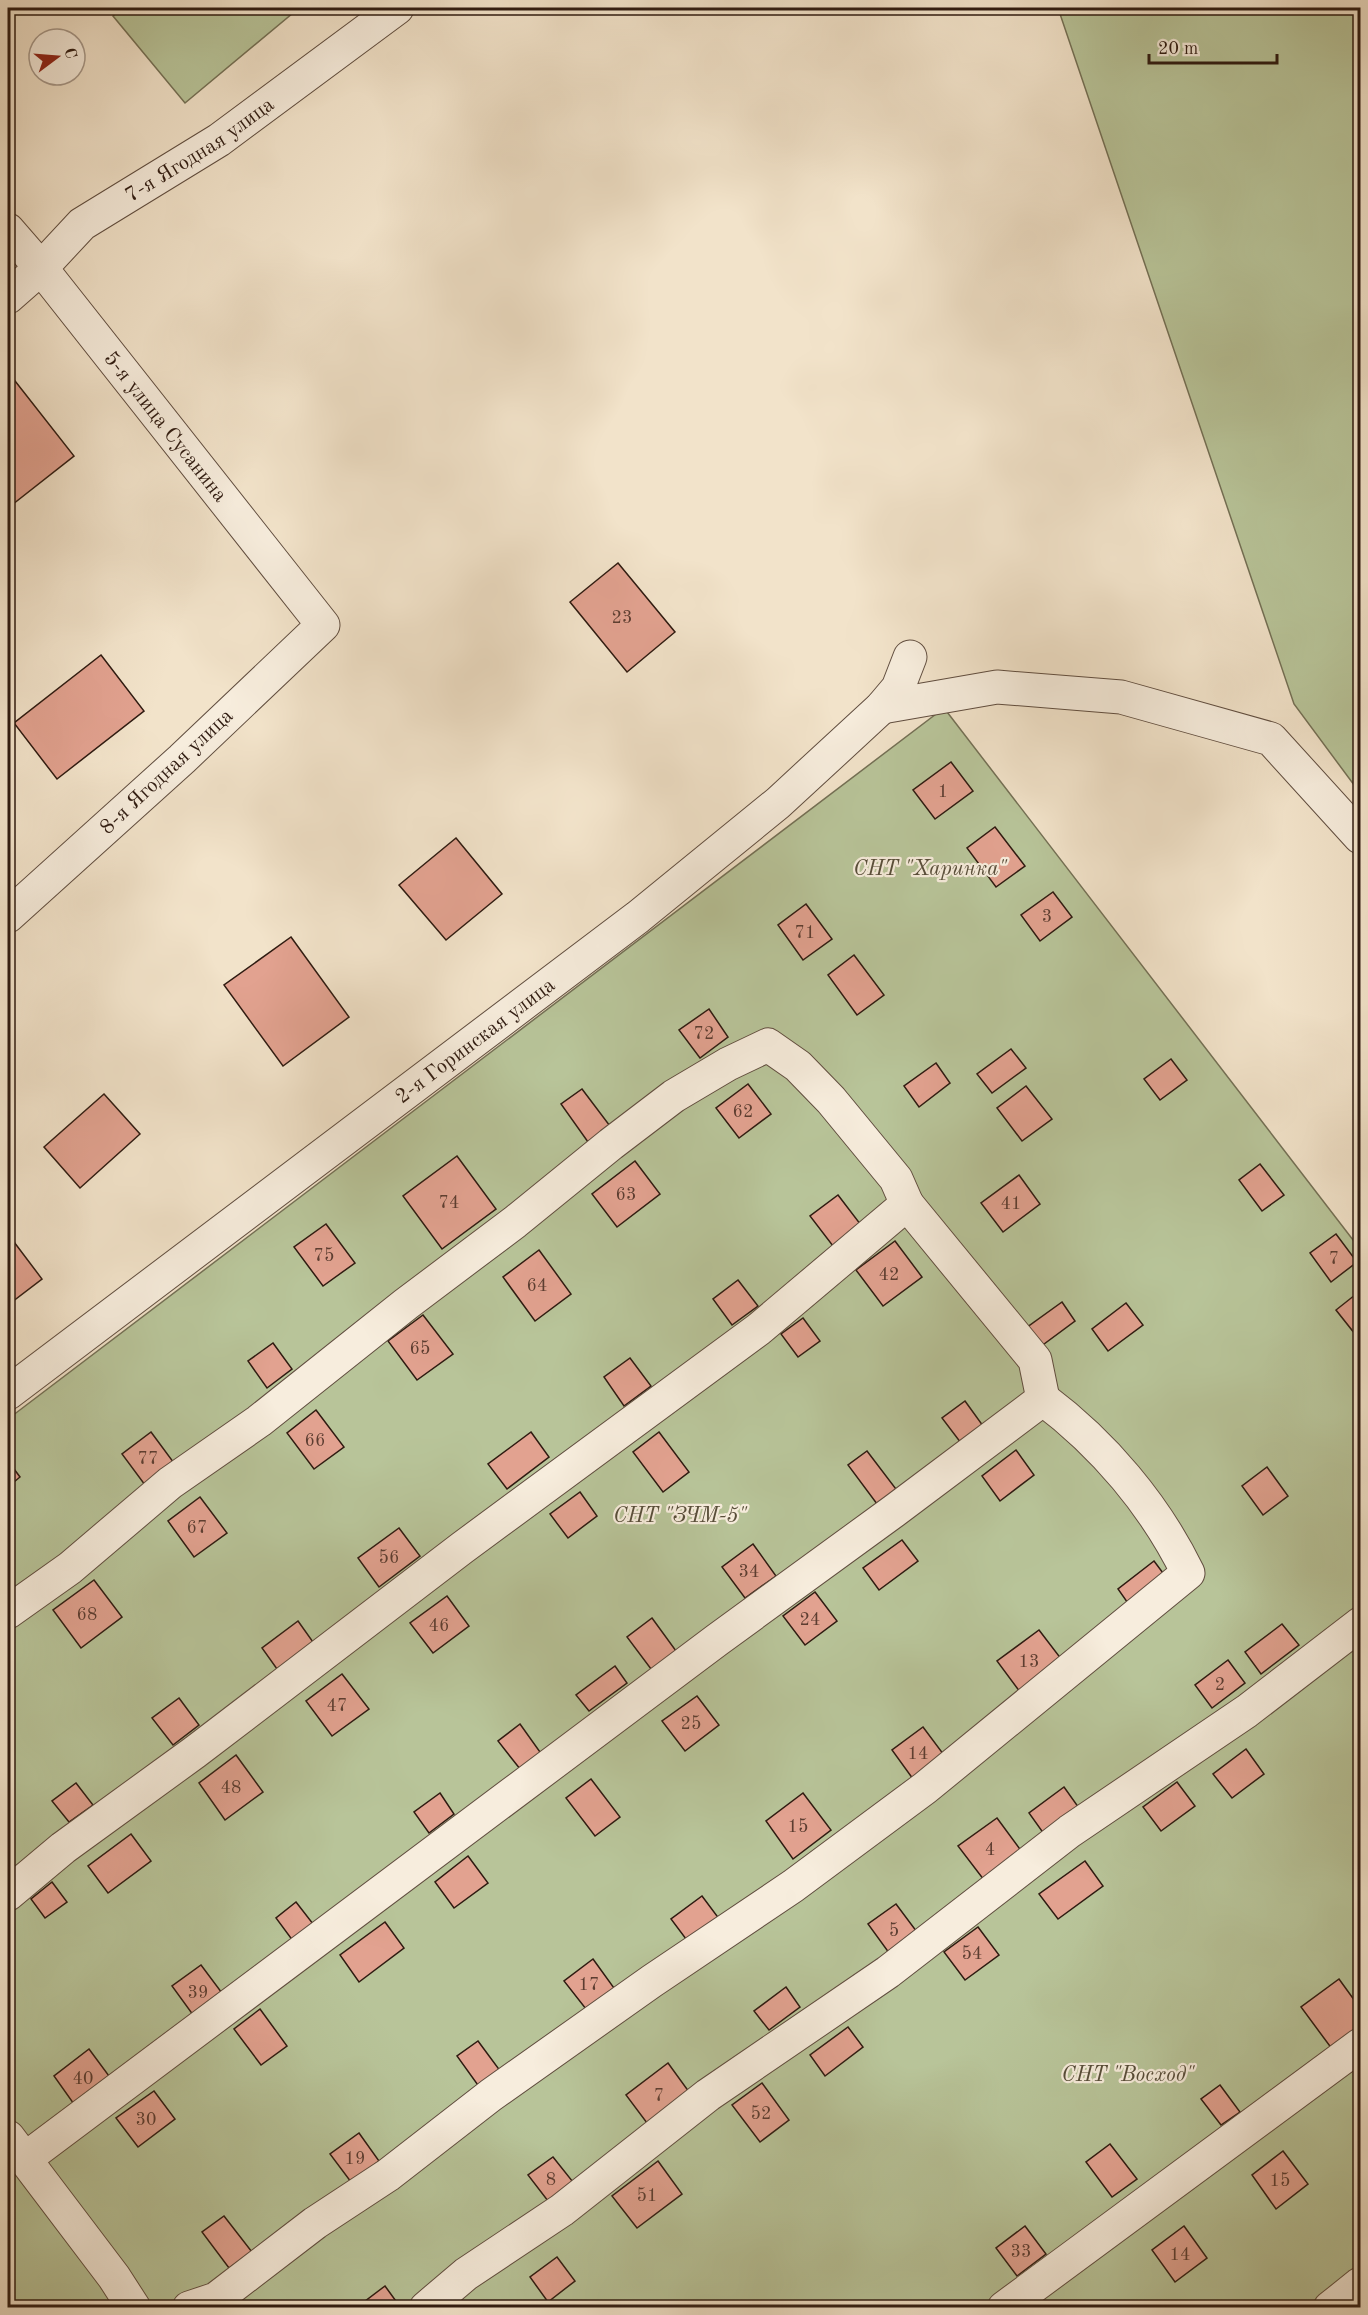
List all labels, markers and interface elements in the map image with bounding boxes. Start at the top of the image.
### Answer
north arrow [27,27,87,87]
scale bar [1149,27,1276,65]
text: 20 m [1158,40,1198,58]
text: С [60,46,79,61]
street label: 7-я Ягодная улица [122,94,278,207]
street label: 5-я улица Сусанина [99,348,230,506]
house number: 23 [612,609,632,627]
street label: 8-я Ягодная улица [97,705,237,839]
house number: 1 [938,783,948,801]
park label: СНТ "Харинка" [853,859,1008,880]
house number: 3 [1042,908,1052,926]
house number: 71 [795,924,815,942]
street label: 2-я Горинская улица [392,975,559,1108]
house number: 72 [694,1025,714,1043]
house number: 62 [733,1103,753,1121]
house number: 63 [616,1186,636,1204]
house number: 74 [439,1194,459,1212]
house number: 41 [1001,1195,1021,1213]
house number: 75 [314,1247,334,1265]
house number: 7 [1329,1250,1339,1268]
house number: 42 [879,1266,899,1284]
house number: 64 [527,1277,547,1295]
house number: 65 [410,1340,430,1358]
house number: 66 [305,1432,325,1450]
house number: 77 [138,1450,158,1468]
park label: СНТ "ЗЧМ-5" [613,1505,748,1527]
house number: 67 [187,1519,207,1537]
house number: 56 [379,1549,399,1567]
house number: 34 [739,1563,759,1581]
house number: 68 [77,1606,97,1624]
house number: 24 [800,1611,820,1629]
house number: 46 [429,1617,449,1635]
house number: 13 [1019,1653,1039,1671]
house number: 2 [1215,1676,1225,1694]
house number: 47 [327,1697,347,1715]
house number: 25 [681,1715,701,1733]
house number: 14 [908,1745,928,1763]
house number: 48 [221,1779,241,1797]
house number: 15 [788,1818,808,1836]
house number: 4 [985,1841,995,1859]
house number: 5 [889,1922,899,1940]
house number: 54 [962,1945,982,1963]
house number: 17 [579,1976,599,1994]
house number: 39 [188,1984,208,2002]
park label: СНТ "Восход" [1062,2065,1195,2086]
house number: 40 [73,2070,93,2088]
house number: 7 [654,2087,664,2105]
house number: 52 [751,2105,771,2123]
house number: 30 [136,2111,156,2129]
house number: 19 [345,2150,365,2168]
house number: 8 [546,2171,556,2189]
house number: 15 [1270,2172,1290,2190]
house number: 51 [637,2187,657,2205]
house number: 33 [1011,2243,1031,2261]
house number: 14 [1170,2246,1190,2264]

